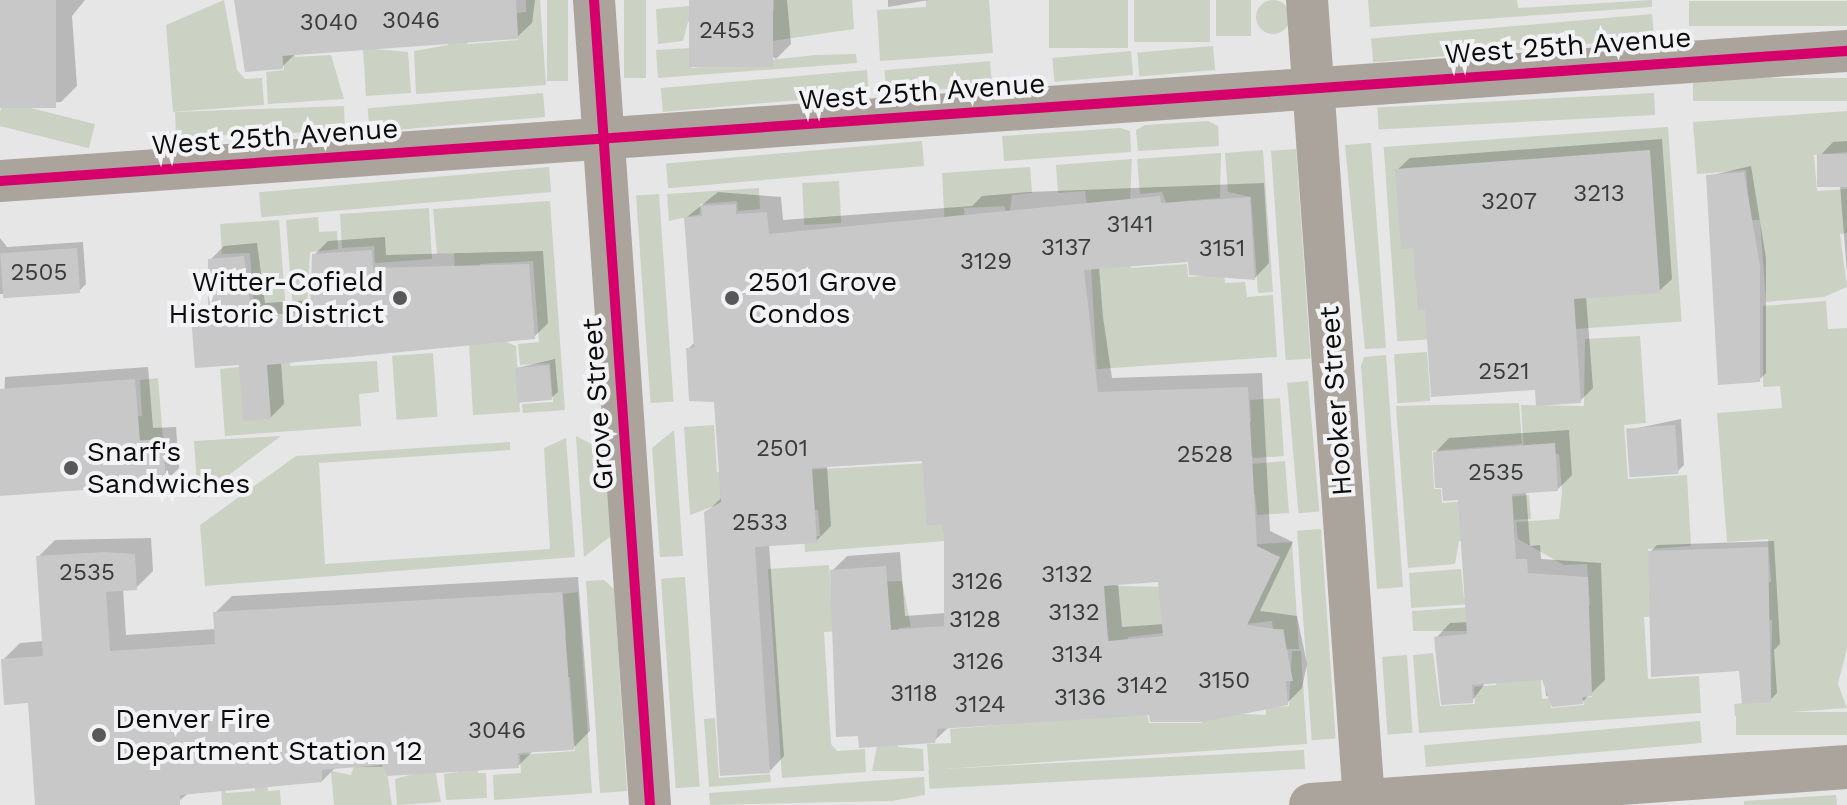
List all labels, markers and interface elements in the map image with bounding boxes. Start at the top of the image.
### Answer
house number: 3046 [382,7,440,35]
house number: 3040 [300,9,358,37]
house number: 2453 [699,17,755,45]
street label: West 25th Avenue [1443,21,1693,71]
street label: West 25th Avenue [797,67,1047,117]
street label: West 25th Avenue [150,112,400,162]
house number: 3213 [1573,180,1625,208]
house number: 3207 [1481,188,1537,216]
house number: 3141 [1107,211,1153,239]
house number: 3137 [1041,234,1091,262]
house number: 3151 [1199,235,1245,263]
house number: 3129 [960,248,1012,276]
house number: 2505 [11,259,67,287]
place label: Witter-Cofield Historic District [168,265,384,331]
place label: 2501 Grove Condos [748,265,897,331]
marker: Witter-Cofield Historic District [391,289,409,307]
marker: 2501 Grove Condos [723,289,741,307]
street label: Hooker Street [1313,305,1359,497]
street label: Grove Street [575,317,621,491]
house number: 2521 [1478,358,1530,386]
place label: Snarf's Sandwiches [87,435,250,501]
house number: 2501 [756,435,808,463]
house number: 2528 [1177,441,1233,469]
marker: Snarf's Sandwiches [62,459,80,477]
house number: 2535 [1468,459,1524,487]
house number: 2533 [732,509,788,537]
house number: 2535 [59,559,115,587]
house number: 3132 [1041,561,1093,589]
house number: 3126 [951,568,1003,596]
house number: 3132 [1048,599,1100,627]
house number: 3128 [949,606,1001,634]
house number: 3134 [1051,641,1103,669]
house number: 3126 [952,648,1004,676]
house number: 3150 [1198,667,1250,695]
house number: 3142 [1116,672,1168,700]
house number: 3118 [890,680,938,708]
house number: 3136 [1054,684,1106,712]
house number: 3124 [954,691,1006,719]
place label: Denver Fire Department Station 12 [115,702,423,768]
house number: 3046 [468,717,526,745]
marker: Denver Fire Department Station 12 [90,726,108,744]

